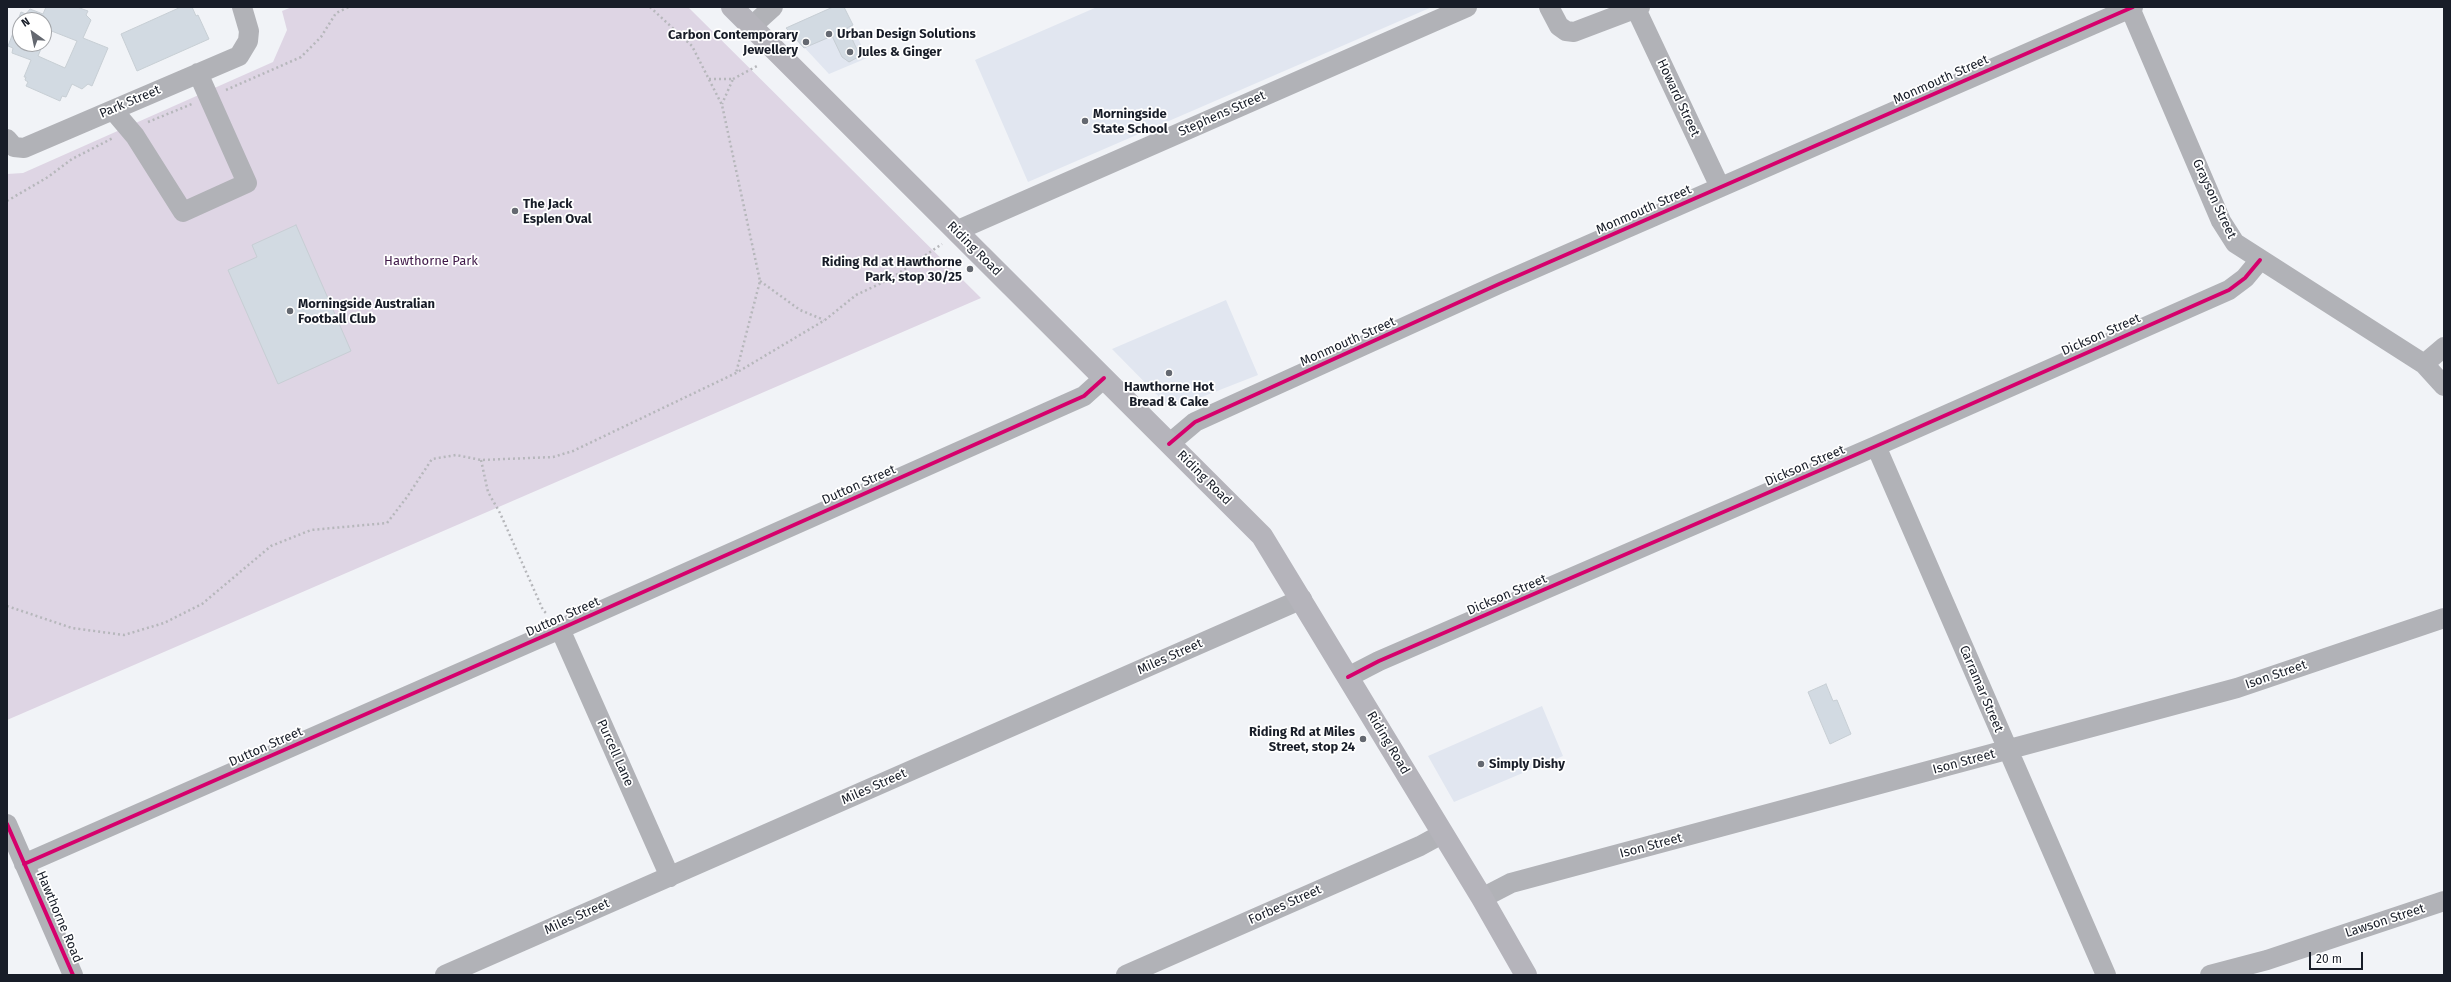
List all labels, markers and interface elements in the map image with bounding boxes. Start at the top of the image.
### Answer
north arrow [12,12,52,52]
text: N [19,15,32,30]
place label: Urban Design Solutions [837,26,976,42]
place label: Carbon Contemporary Jewellery [668,27,798,58]
marker: Urban Design Solutions [824,29,834,39]
marker: Carbon Contemporary Jewellery [801,37,811,47]
place label: Jules & Ginger [858,44,942,60]
marker: Jules & Ginger [845,47,855,57]
street label: Monmouth Street [1891,52,1991,108]
street label: Howard Street [1653,57,1703,139]
street label: Park Street [97,82,163,122]
street label: Stephens Street [1176,88,1268,140]
place label: Morningside State School [1093,106,1168,137]
marker: Morningside State School [1080,116,1090,126]
street label: Grayson Street [2189,157,2239,241]
street label: Monmouth Street [1594,182,1694,238]
place label: The Jack Esplen Oval [523,196,592,227]
marker: The Jack Esplen Oval [510,206,520,216]
street label: Riding Road [943,218,1005,280]
park label: Hawthorne Park [384,253,478,269]
place label: Riding Rd at Hawthorne Park, stop 30/25 [822,254,962,285]
marker: Riding Rd at Hawthorne Park, stop 30/25 [965,264,975,274]
place label: Morningside Australian Football Club [298,296,435,327]
marker: Morningside Australian Football Club [285,306,295,316]
street label: Dickson Street [2059,311,2143,359]
street label: Monmouth Street [1298,314,1398,370]
marker: Hawthorne Hot Bread & Cake [1164,368,1174,378]
place label: Hawthorne Hot Bread & Cake [1124,379,1214,410]
street label: Dickson Street [1763,442,1847,490]
street label: Riding Road [1173,447,1235,509]
street label: Dutton Street [820,462,898,508]
street label: Dickson Street [1465,571,1549,619]
street label: Dutton Street [524,594,602,640]
street label: Miles Street [1135,636,1205,678]
street label: Carramar Street [1956,643,2006,735]
street label: Ison Street [2243,657,2309,693]
street label: Riding Road [1363,709,1413,777]
street label: Purcell Lane [593,717,637,789]
street label: Dutton Street [227,724,305,770]
place label: Riding Rd at Miles Street, stop 24 [1249,724,1355,755]
marker: Riding Rd at Miles Street, stop 24 [1358,734,1368,744]
street label: Ison Street [1931,746,1997,778]
place label: Simply Dishy [1489,756,1565,772]
marker: Simply Dishy [1476,759,1486,769]
street label: Miles Street [839,766,909,808]
street label: Ison Street [1618,830,1684,862]
street label: Hawthorne Road [33,869,85,965]
street label: Forbes Street [1246,882,1324,928]
street label: Miles Street [542,896,612,938]
street label: Lawson Street [2343,901,2427,941]
scale bar [2311,944,2365,970]
text: 20 m [2316,952,2342,966]

